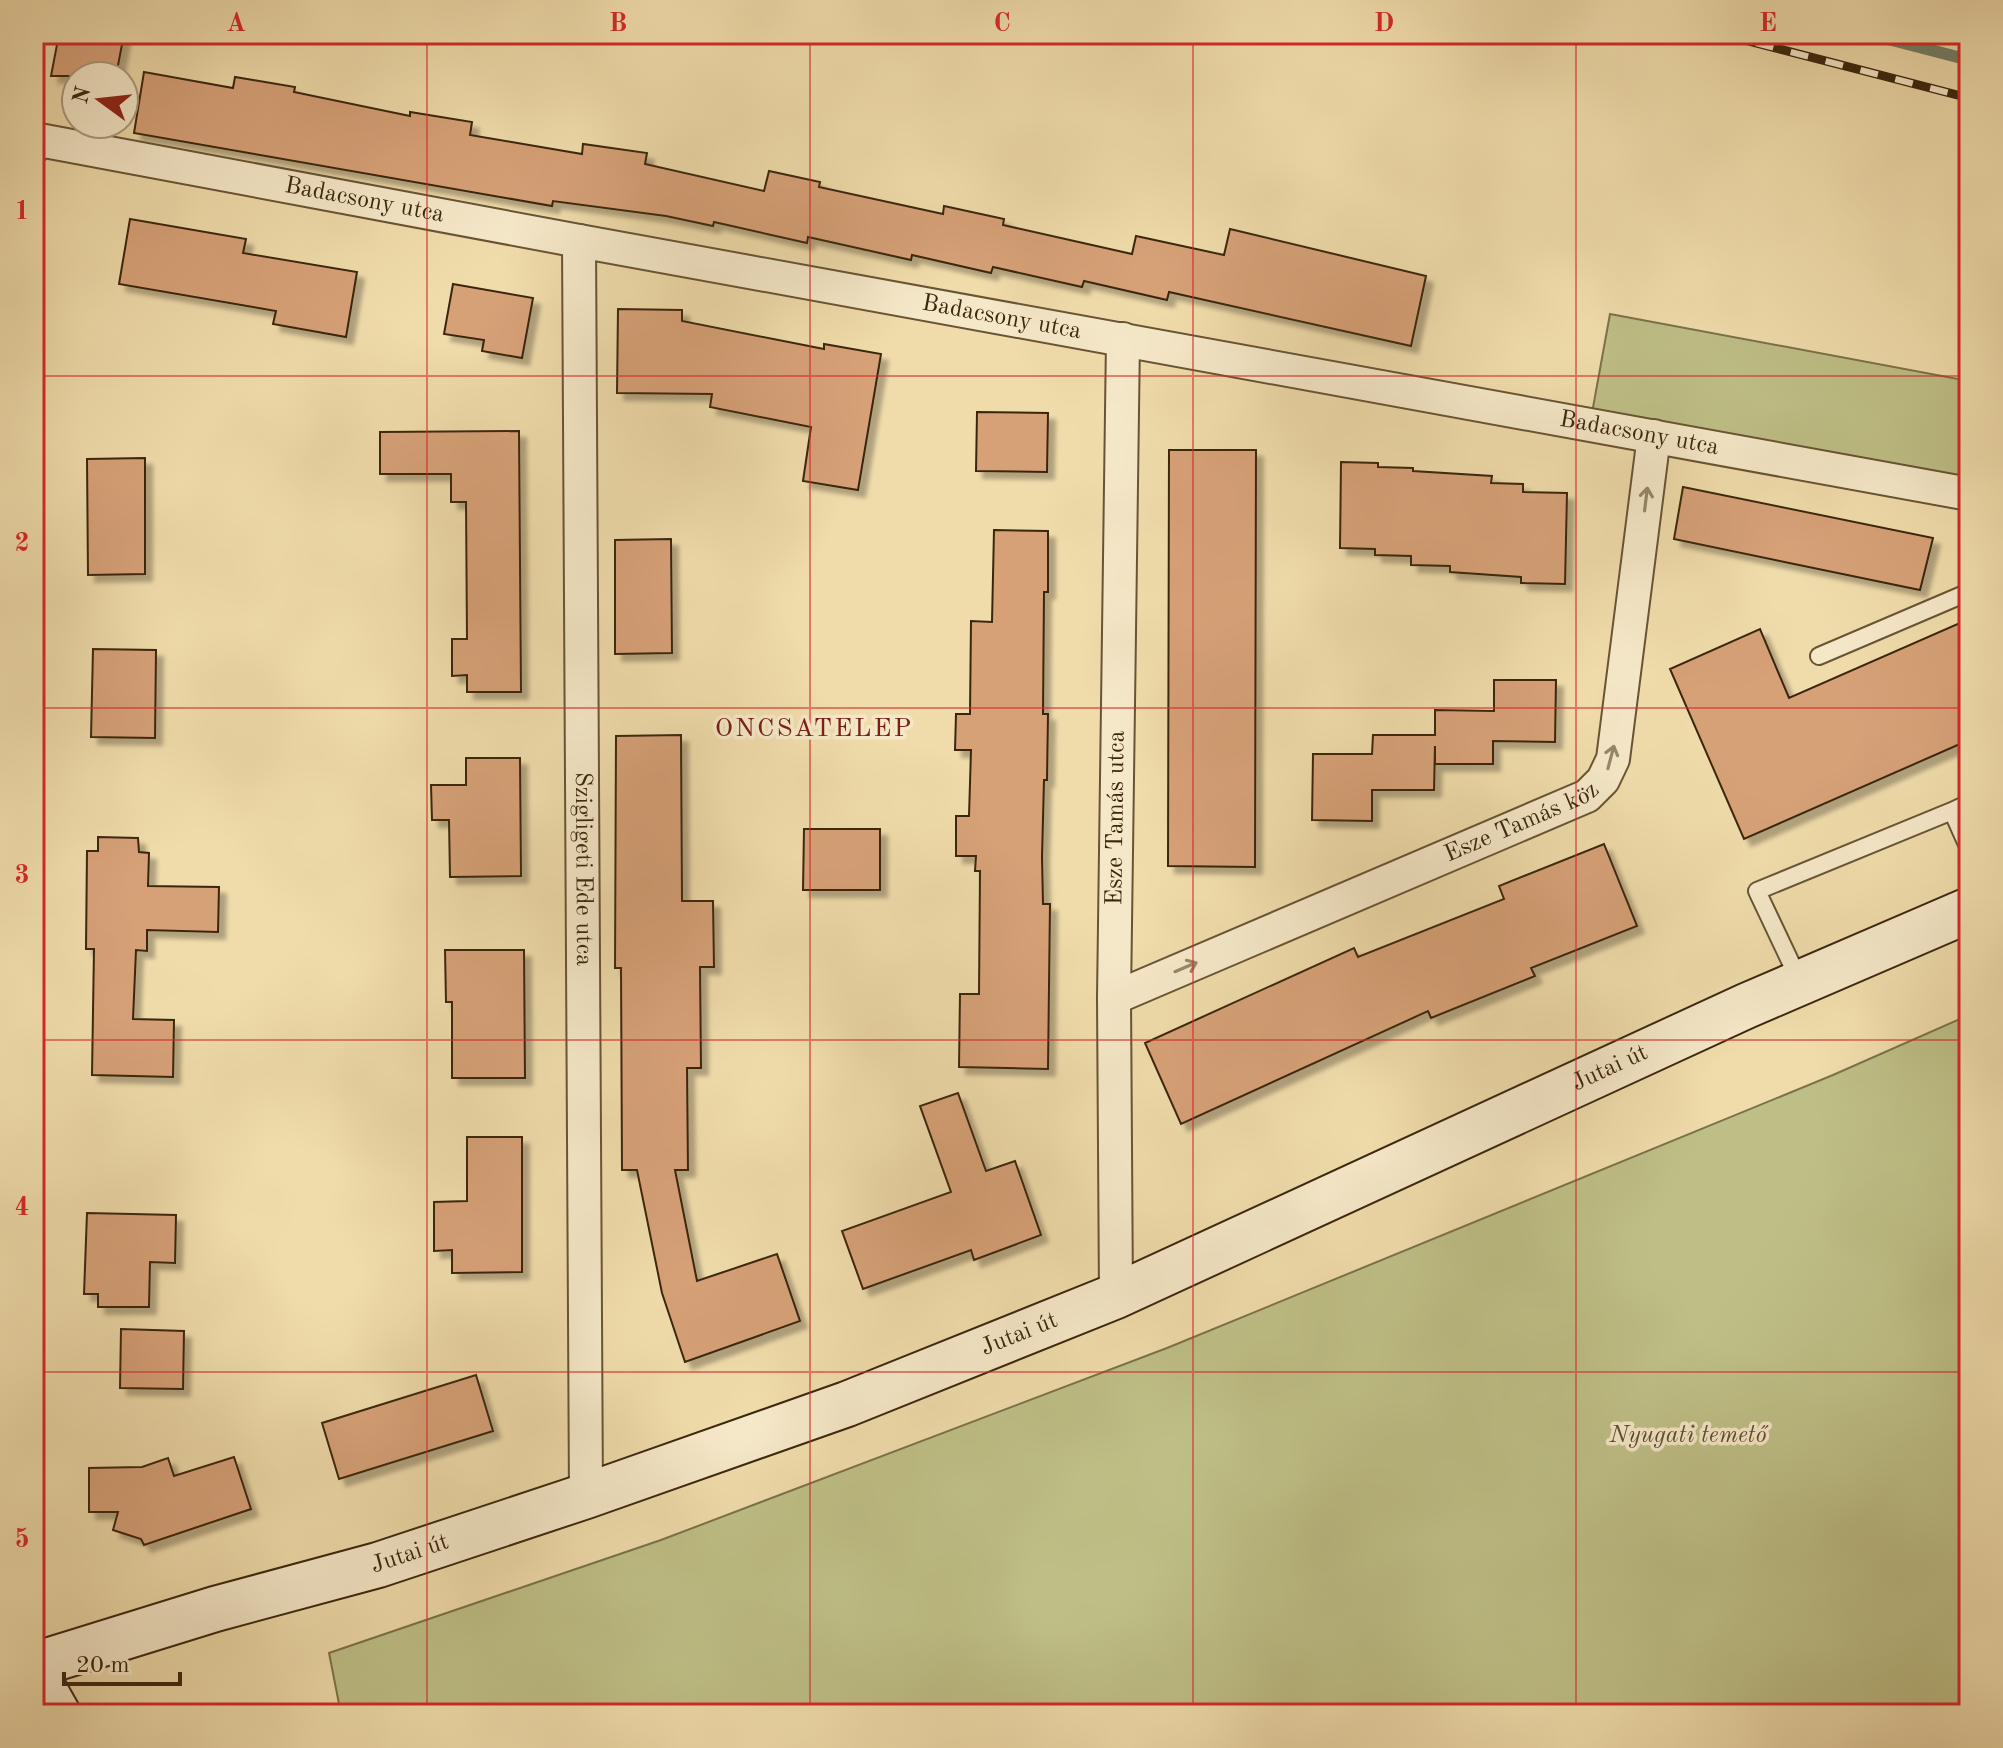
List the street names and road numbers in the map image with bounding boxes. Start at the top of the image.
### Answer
street label: Badacsony utca [283,174,446,227]
street label: Badacsony utca [920,292,1083,344]
street label: Badacsony utca [1557,408,1721,460]
street label: Esze Tamás utca [1103,730,1130,906]
street label: Szigligeti Ede utca [570,772,595,966]
street label: Esze Tamás köz [1441,779,1604,867]
street label: Jutai út [1569,1041,1652,1096]
street label: Jutai út [978,1309,1061,1361]
street label: Jutai út [369,1530,452,1578]

